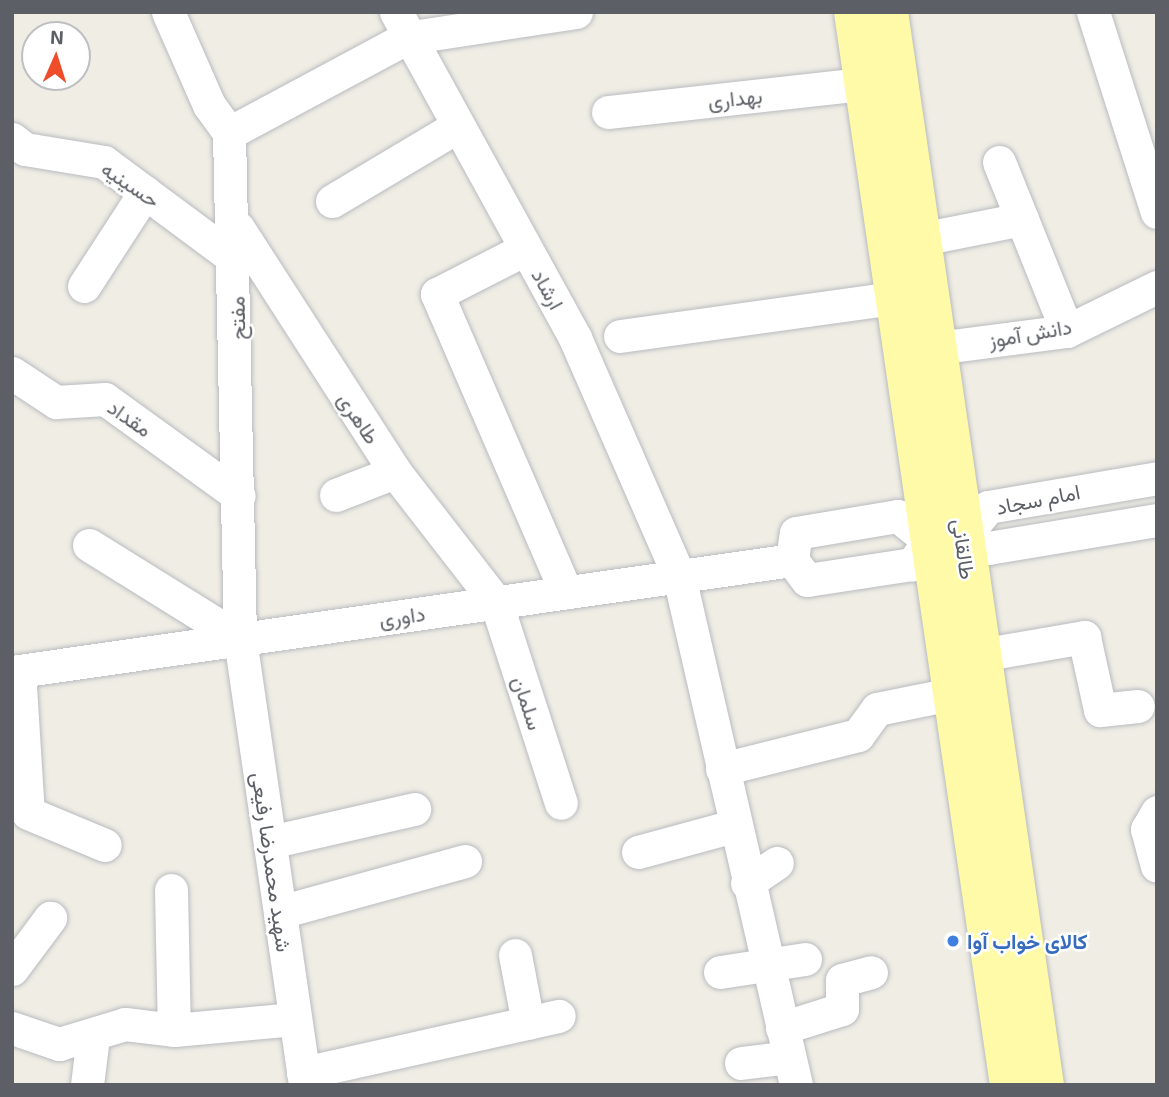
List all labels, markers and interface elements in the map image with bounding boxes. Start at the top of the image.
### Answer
north arrow [21,21,91,91]
text: N [50,25,64,48]
street label: بهداری [706,83,764,113]
street label: حسینیه [97,155,165,213]
street label: ارشاد [527,264,569,314]
street label: مفتح [224,296,250,340]
street label: دانش آموز [986,313,1074,353]
street label: طاهری [333,387,385,449]
street label: مقداد [103,394,157,442]
street label: امام سجاد [994,479,1082,519]
street label: طالقانی [947,517,981,581]
street label: داوری [377,600,427,632]
street label: سلمان [508,673,548,733]
street label: شهید محمدرضا رفیعی [247,771,297,953]
place label: کالای خواب آوا [967,928,1088,954]
marker: کالای خواب آوا [945,933,961,949]

